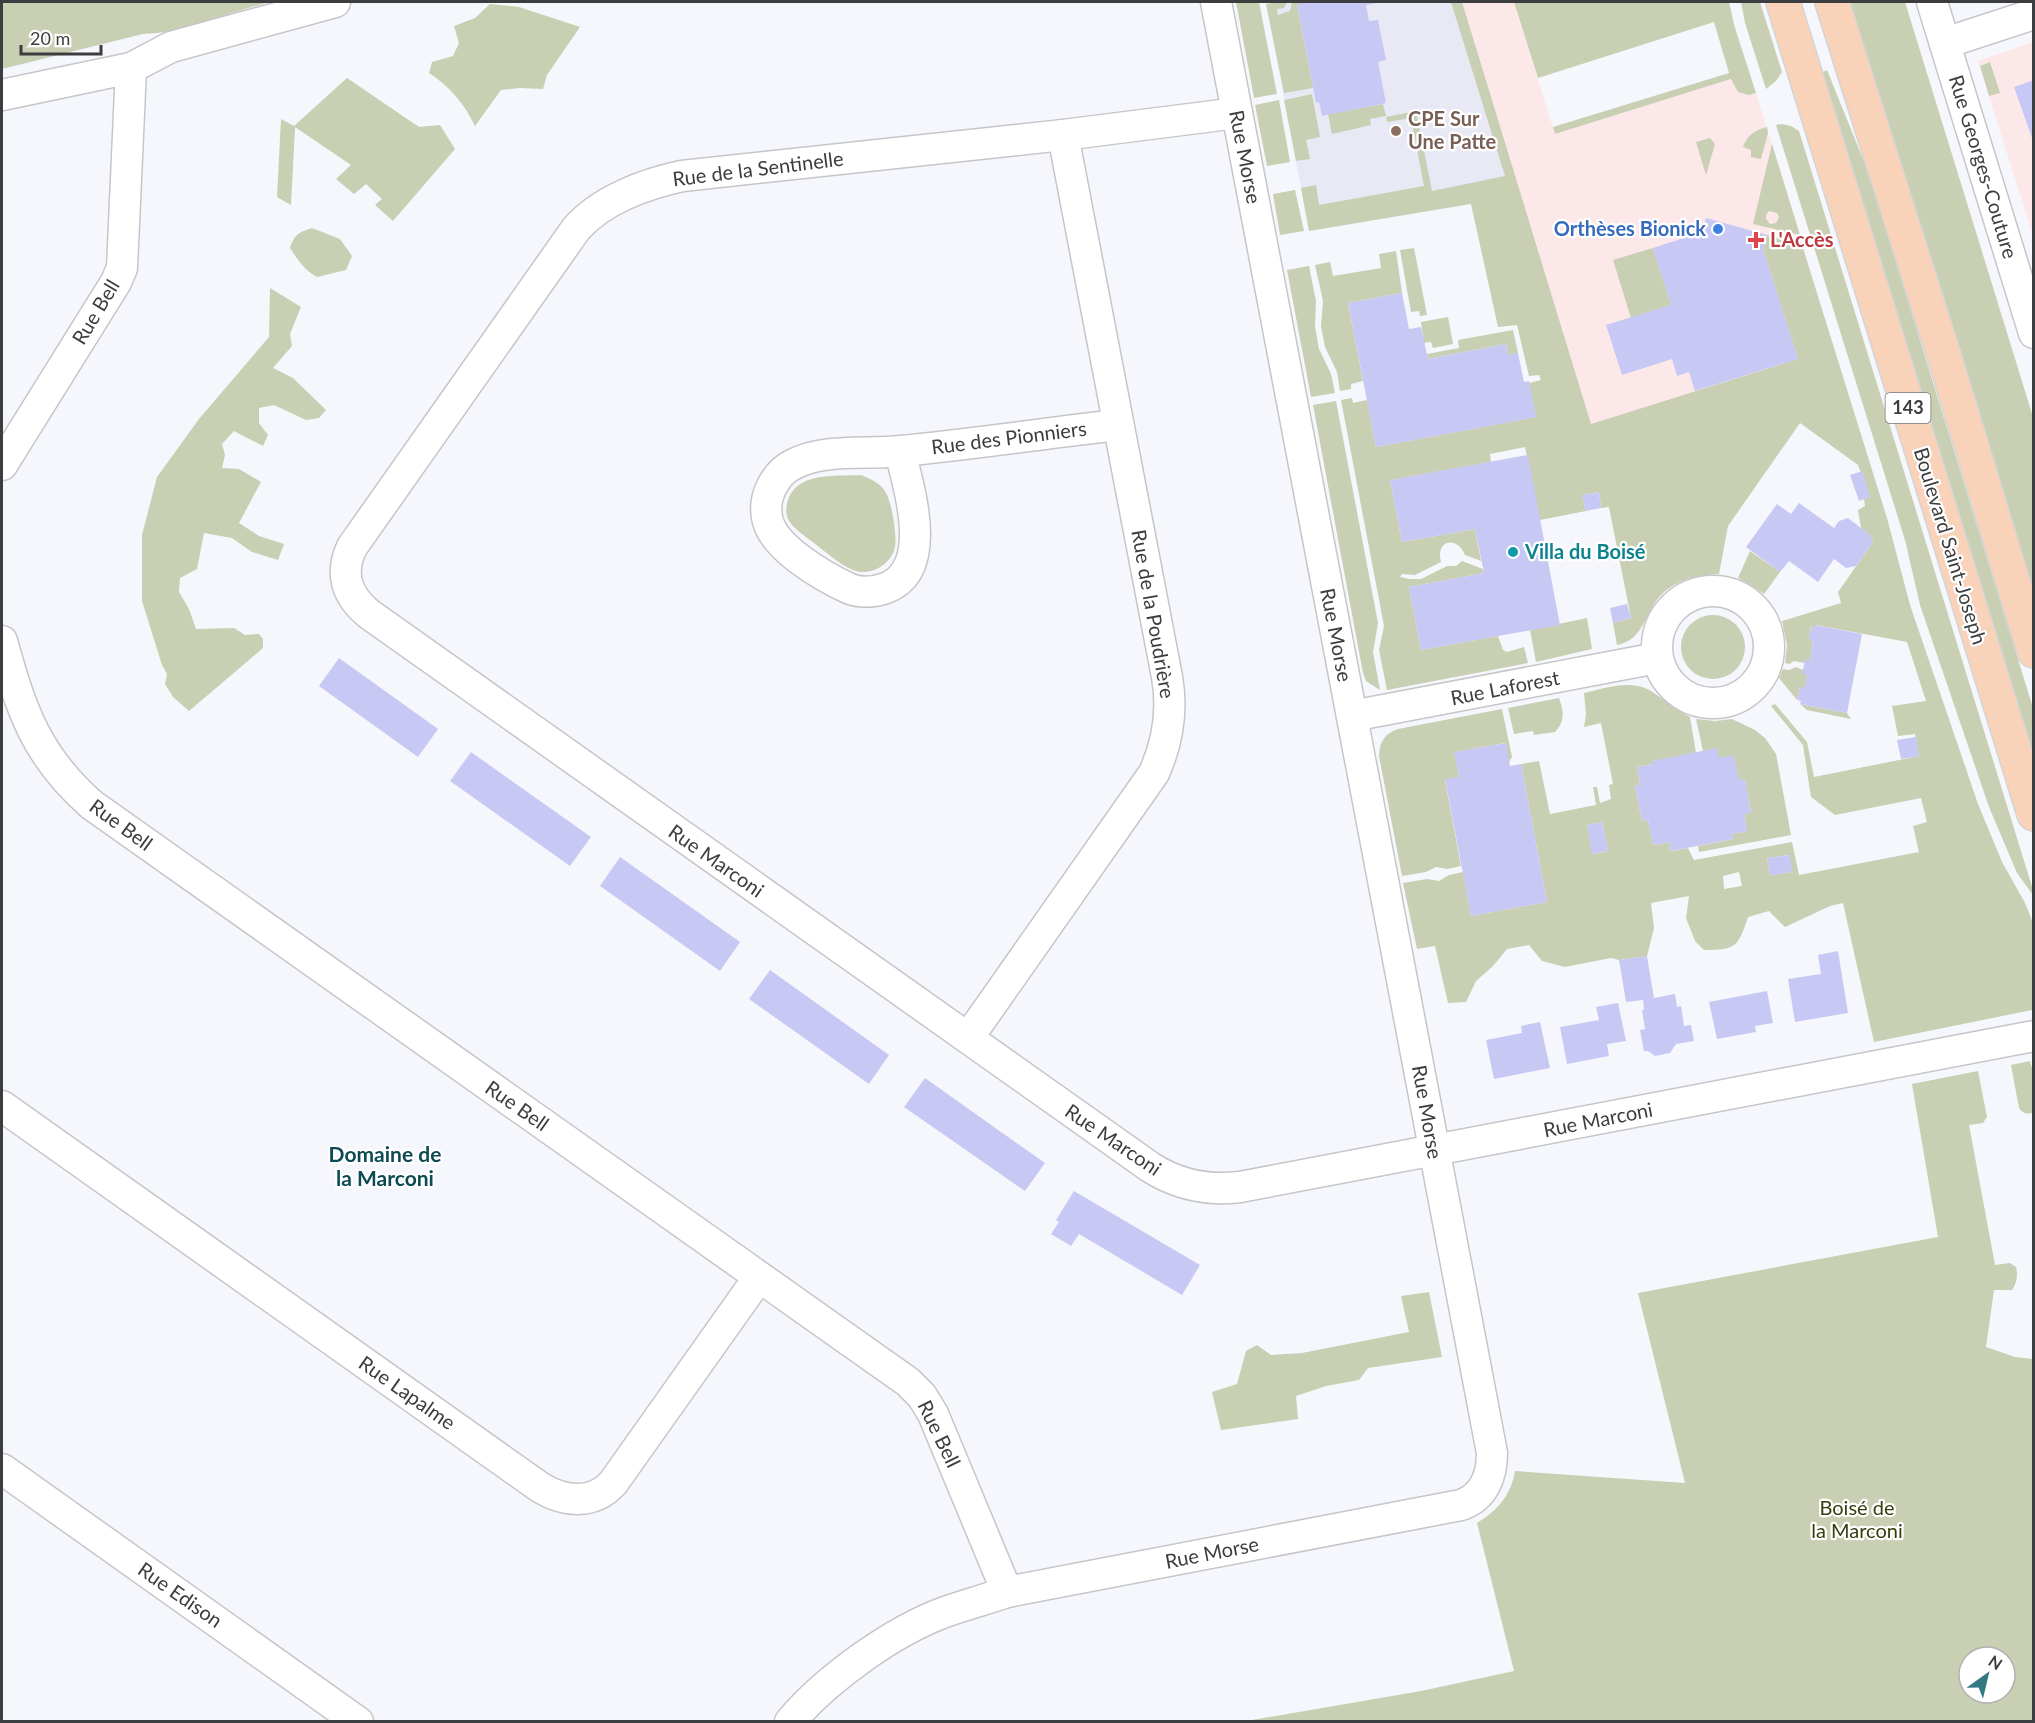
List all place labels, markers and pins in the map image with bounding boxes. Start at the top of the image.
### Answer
place label: CPE Sur Une Patte [1408,106,1496,153]
marker: CPE Sur Une Patte [1389,124,1403,138]
place label: Orthèses Bionick [1554,216,1706,240]
marker: Orthèses Bionick [1711,222,1725,236]
place label: L'Accès [1770,227,1834,251]
marker: L'Accès [1747,231,1765,249]
place label: Villa du Boisé [1524,539,1646,563]
marker: Villa du Boisé [1506,545,1520,559]

